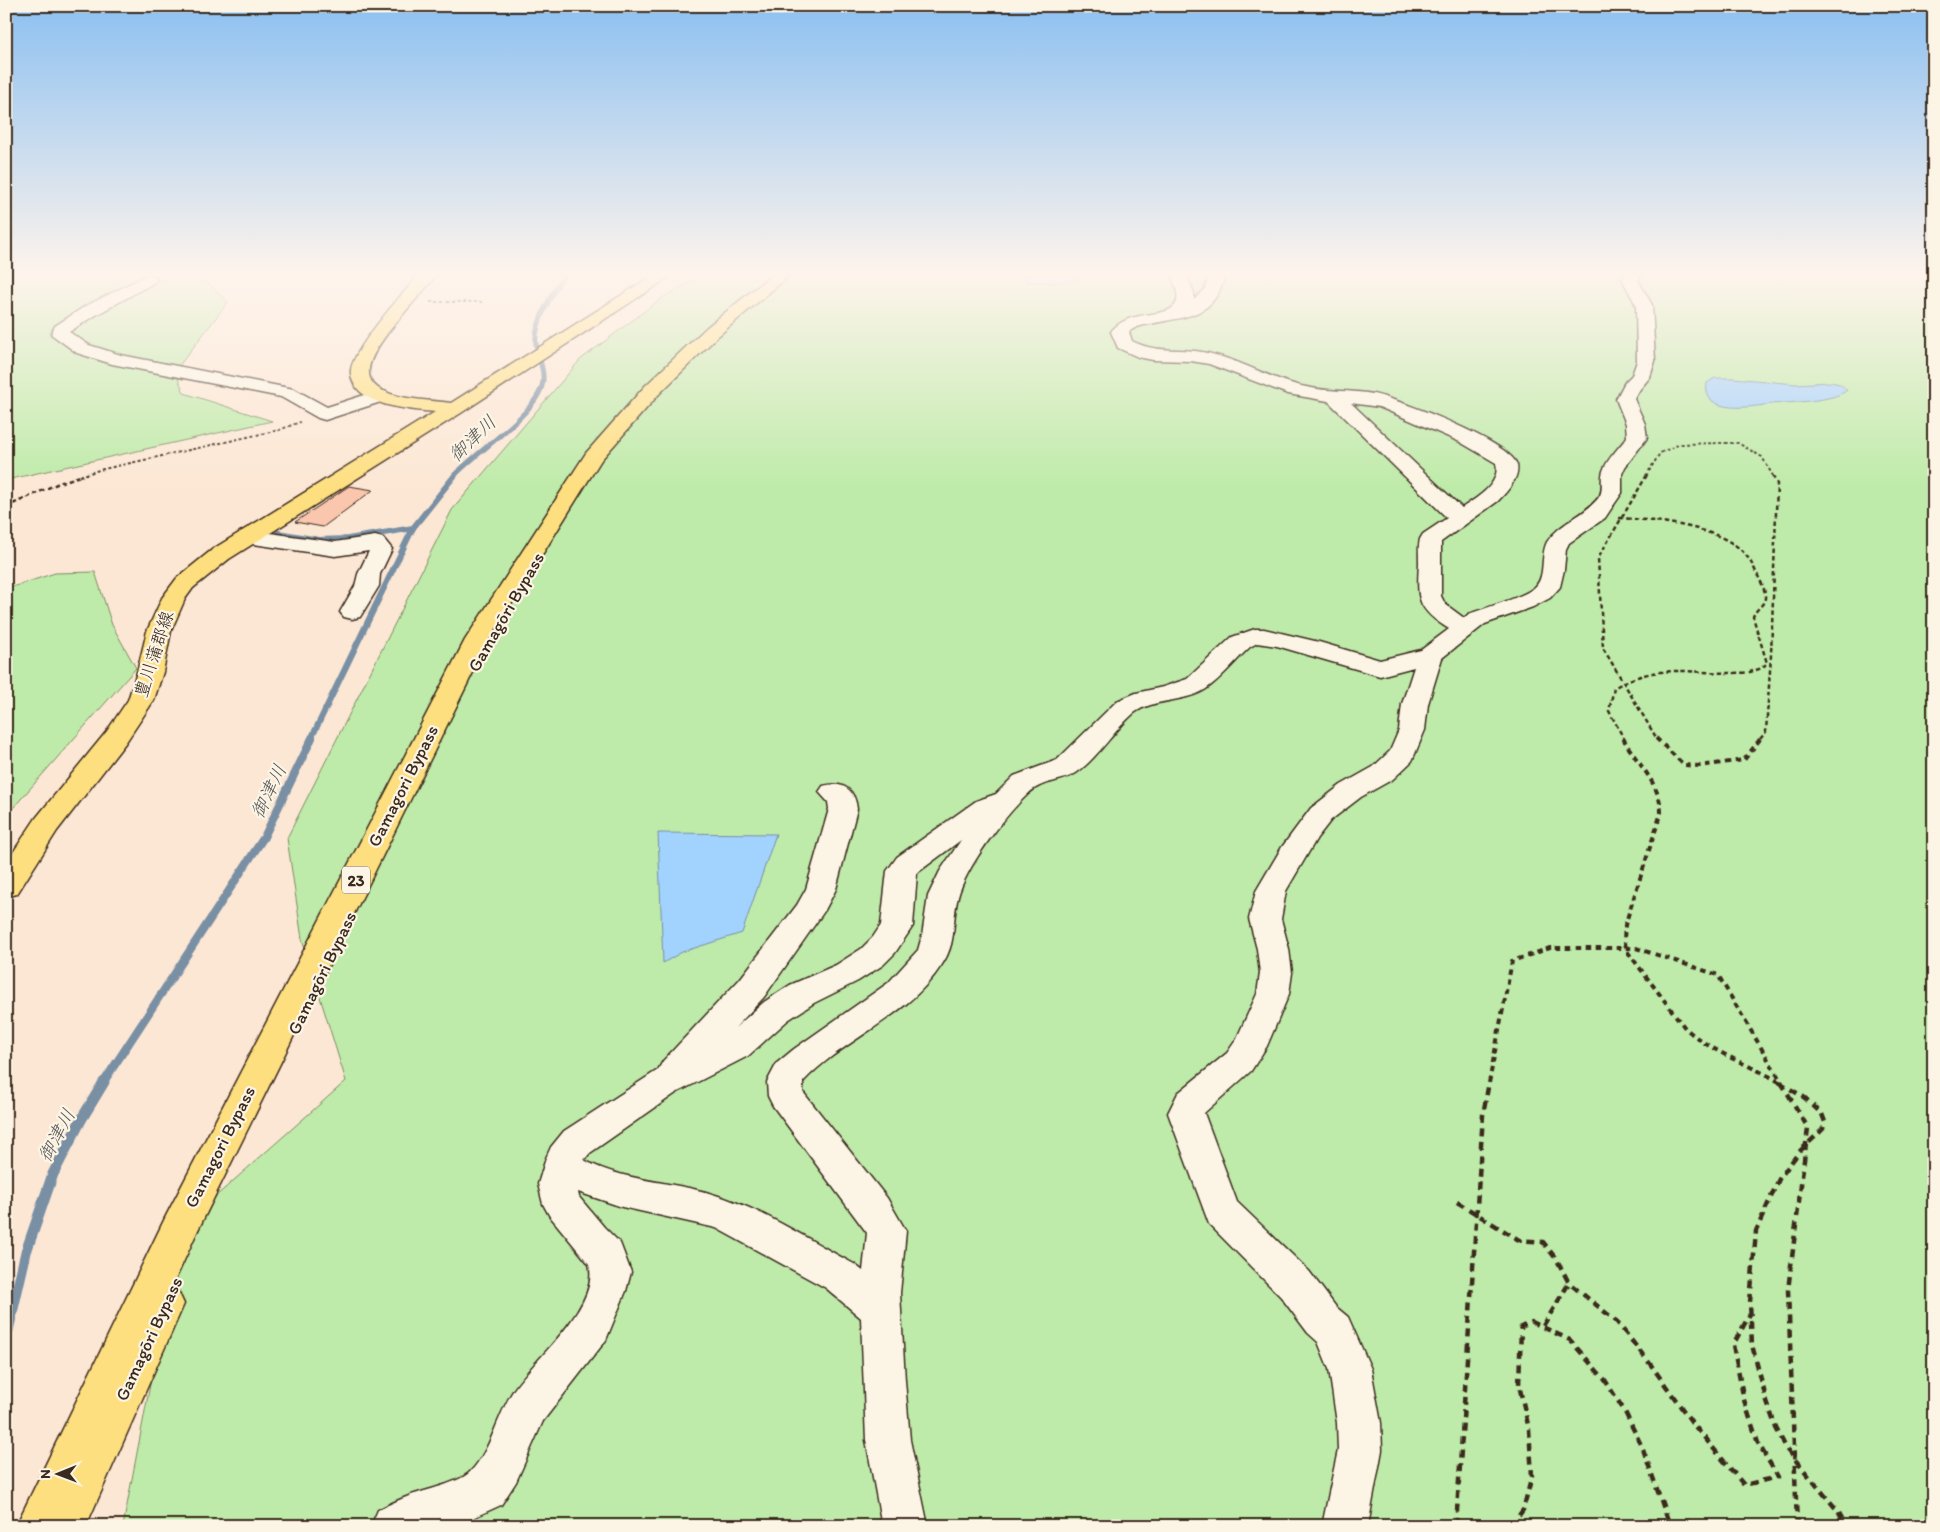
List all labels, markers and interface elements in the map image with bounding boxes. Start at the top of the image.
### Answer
water label: 御津川 [444,410,501,466]
street label: Gamagōri Bypass [463,548,549,676]
street label: 豊川蒲郡線 [130,608,178,700]
street label: Gamagori Bypass [363,721,443,851]
water label: 御津川 [246,761,291,822]
road number: 23 [342,866,370,894]
street label: Gamagōri Bypass [283,908,361,1038]
street label: Gamagori Bypass [180,1082,260,1212]
water label: 御津川 [33,1105,80,1166]
street label: Gamagōri Bypass [111,1274,187,1404]
north arrow [32,1450,82,1500]
text: N [37,1469,54,1479]

